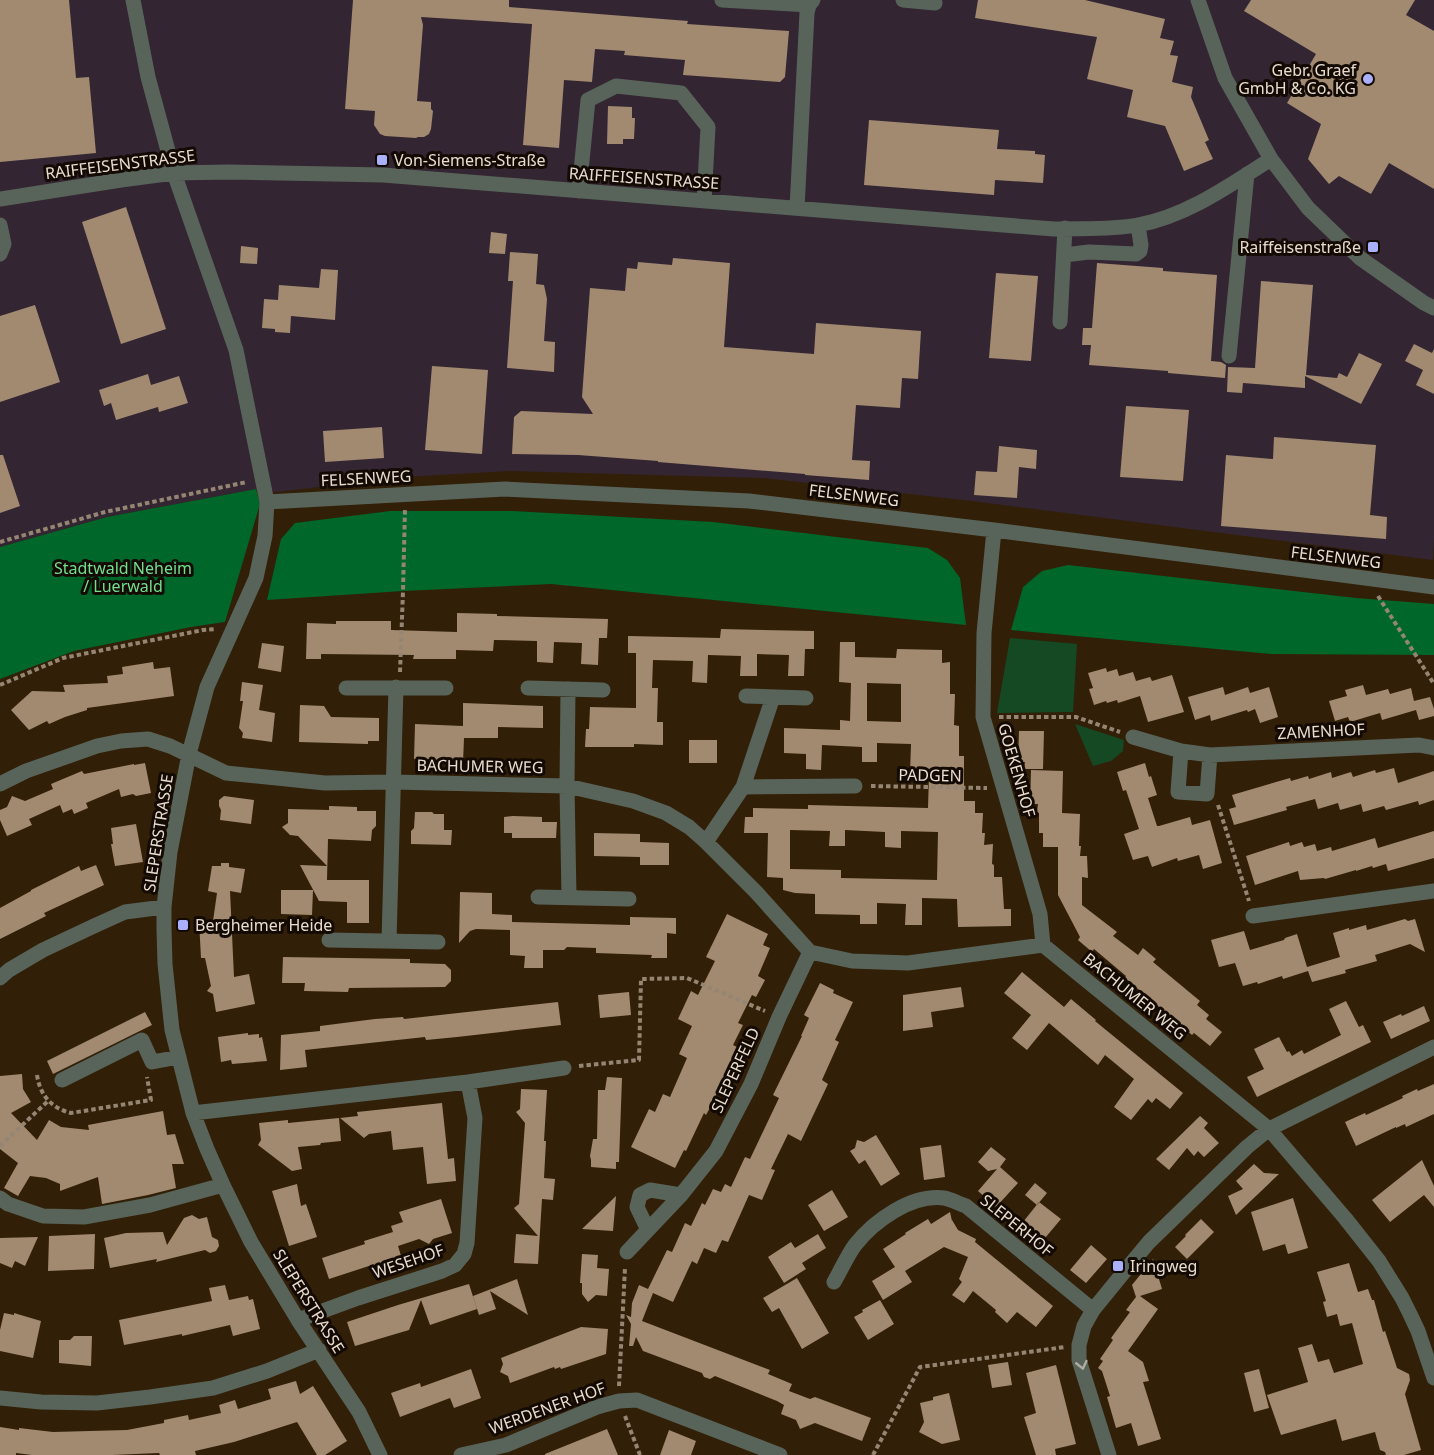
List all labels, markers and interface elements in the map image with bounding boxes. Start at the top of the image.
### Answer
place label: Gebr. Graef GmbH & Co. KG [1238,59,1357,99]
marker: Gebr. Graef GmbH & Co. KG [1361,72,1375,86]
street label: RAIFFEISENSTRASSE [44,144,196,184]
place label: Von-Siemens-Straße [394,149,546,171]
marker: Von-Siemens-Straße [375,153,389,167]
street label: RAIFFEISENSTRASSE [568,162,720,194]
place label: Raiffeisenstraße [1239,236,1361,258]
marker: Raiffeisenstraße [1366,240,1380,254]
street label: FELSENWEG [320,465,412,491]
street label: FELSENWEG [808,479,900,511]
street label: FELSENWEG [1290,541,1382,573]
park label: Stadtwald Neheim / Luerwald [54,557,192,597]
street label: ZAMENHOF [1277,718,1365,744]
street label: GOEKENHOF [993,721,1041,819]
street label: BACHUMER WEG [416,754,544,778]
street label: PADGEN [898,763,962,787]
street label: SLEPERSTRASSE [138,773,178,893]
place label: Bergheimer Heide [195,914,332,936]
marker: Bergheimer Heide [176,918,190,932]
street label: BACHUMER WEG [1079,948,1191,1044]
street label: SLEPERFELD [706,1024,764,1116]
street label: SLEPERHOF [976,1189,1058,1261]
street label: WESEHOF [369,1239,447,1283]
street label: SLEPERSTRASSE [268,1245,350,1357]
place label: Iringweg [1130,1255,1197,1277]
marker: Iringweg [1111,1259,1125,1273]
one-way arrow [1074,1360,1087,1370]
street label: WERDENER HOF [486,1377,608,1439]

